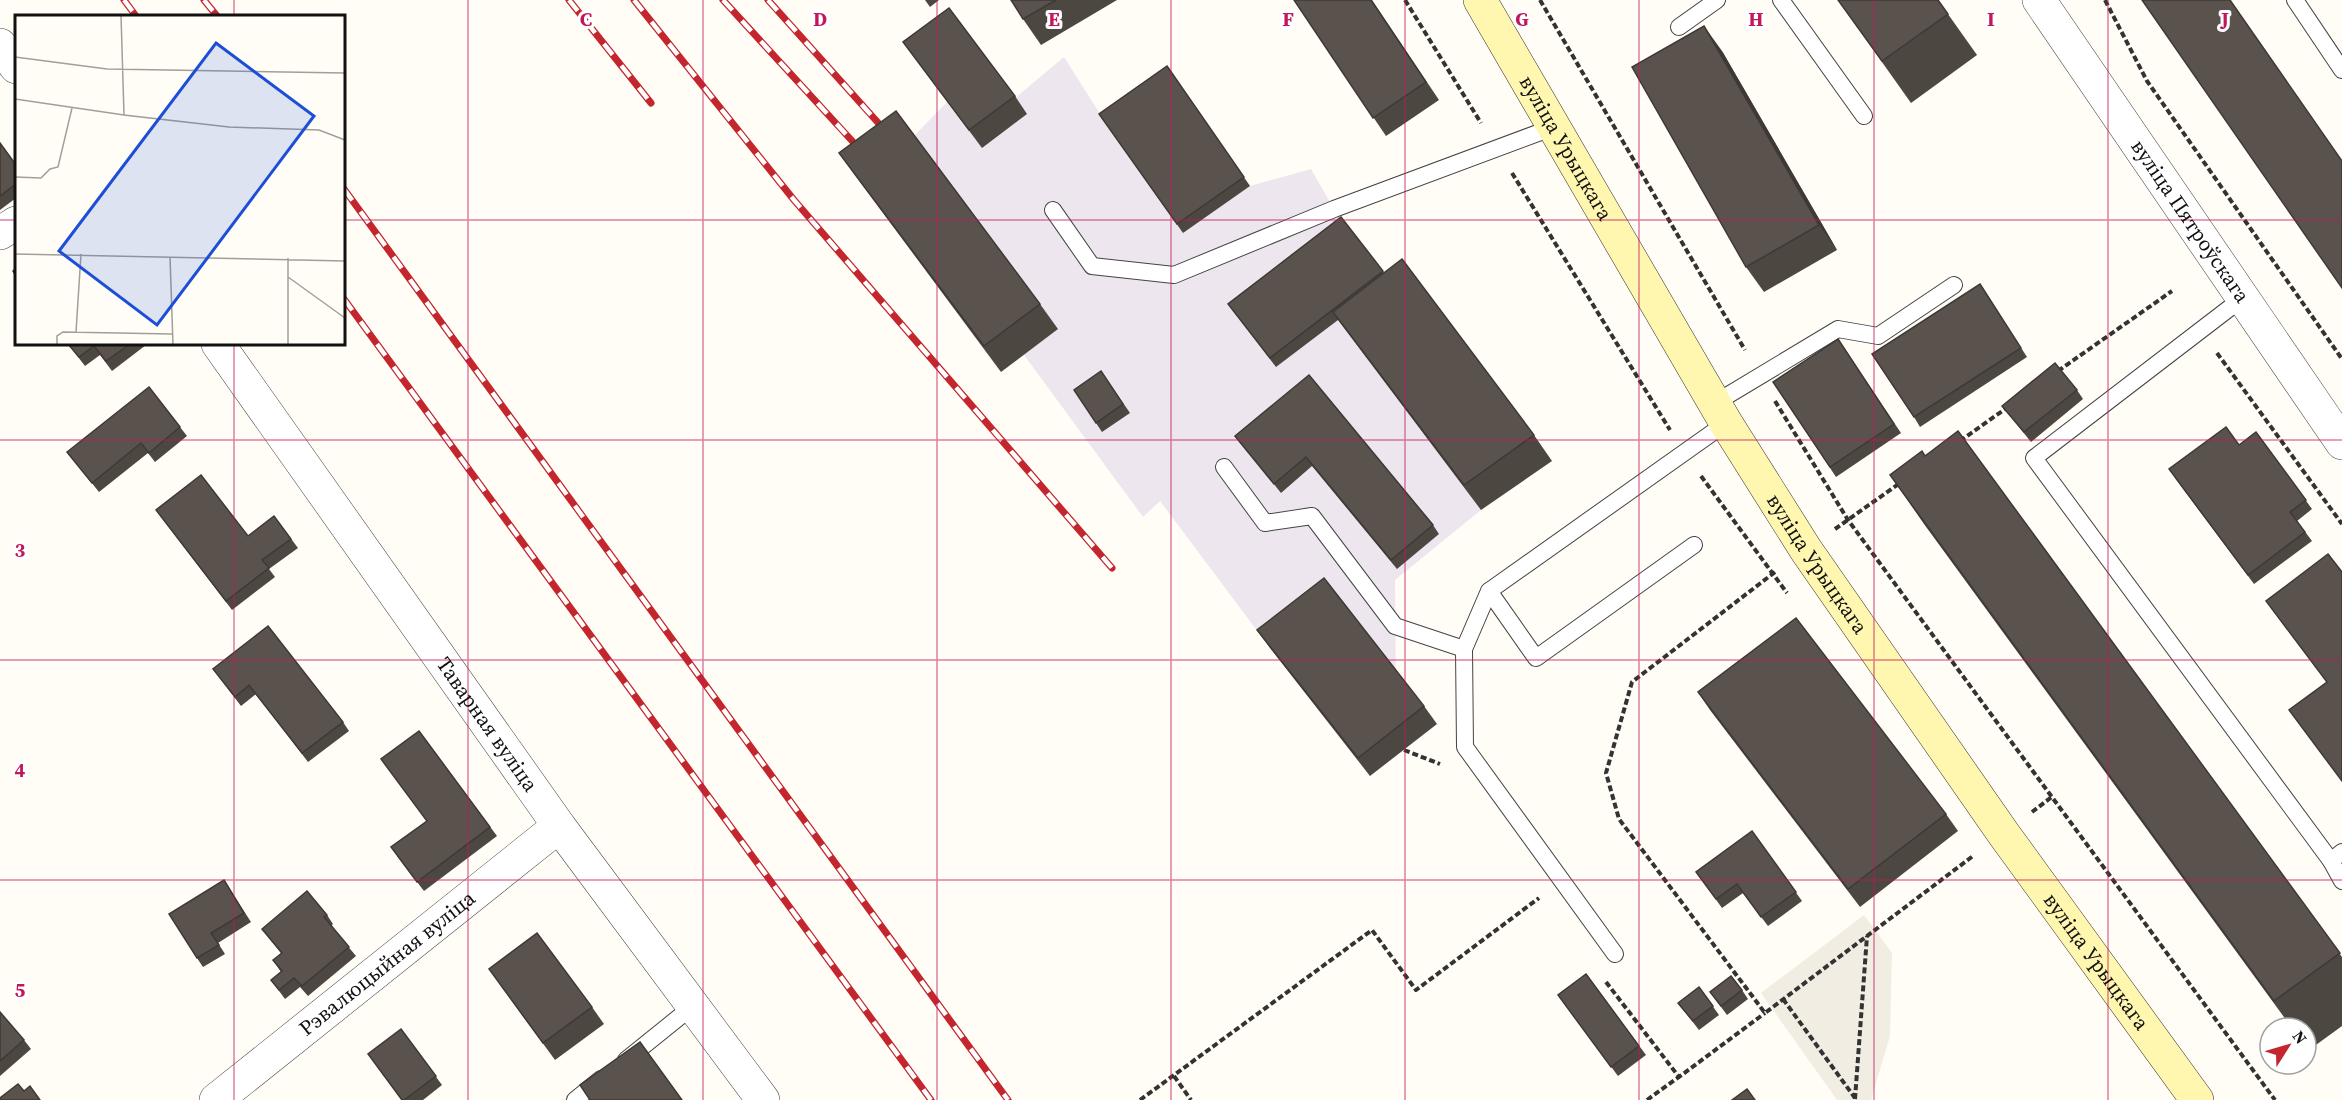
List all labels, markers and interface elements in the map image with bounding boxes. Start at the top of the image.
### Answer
text: C [580,5,592,33]
text: D [813,5,827,33]
text: E [1048,5,1060,33]
text: F [1282,5,1294,33]
text: G [1515,5,1529,33]
text: H [1748,5,1764,33]
text: I [1987,5,1995,33]
text: J [2219,5,2229,33]
inset map [15,15,345,345]
street label: вуліца Урыцкага [1513,70,1620,226]
street label: вуліца Пятроўскага [2125,133,2257,309]
street label: вуліца Урыцкага [1760,488,1875,640]
text: 3 [15,536,26,564]
street label: Таварная вуліца [430,651,545,797]
text: 4 [15,756,26,784]
street label: Рэвалюцыйная вуліца [293,883,481,1042]
street label: вуліца Урыцкага [2037,887,2157,1036]
text: 5 [15,976,26,1004]
north arrow [2258,1016,2318,1076]
text: N [2288,1026,2312,1049]

